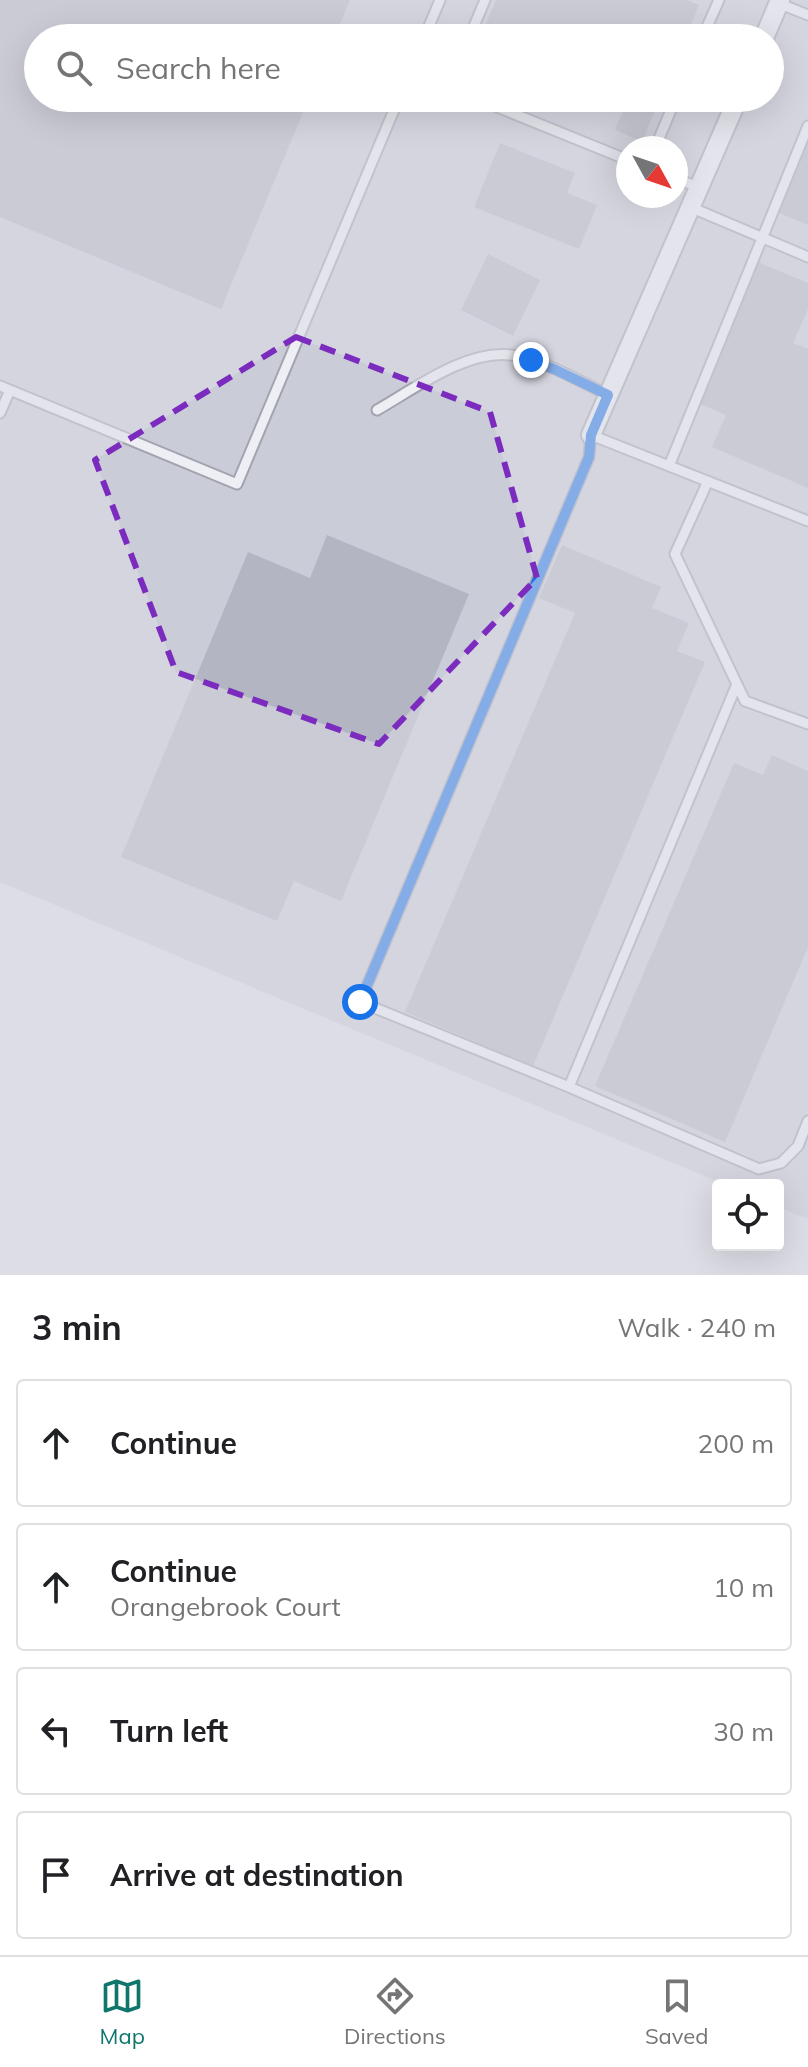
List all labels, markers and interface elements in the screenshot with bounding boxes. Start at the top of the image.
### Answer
search box [24,24,784,112]
icon: search [52,46,96,90]
text: Search here [116,49,281,87]
north arrow [616,136,688,208]
route end [513,342,549,378]
route start [342,984,378,1020]
map controls [712,1179,784,1251]
button: locate [712,1179,784,1251]
text: 3 min [32,1306,122,1349]
text: Walk · 240 m [617,1311,776,1344]
icon: ahead [34,1421,78,1465]
text: Continue [110,1424,237,1462]
text: 200 m [698,1427,774,1460]
text: Continue [110,1552,237,1590]
icon: ahead [34,1565,78,1609]
text: 10 m [713,1571,774,1604]
text: Orangebrook Court [110,1590,341,1623]
icon: left [34,1709,78,1753]
text: Turn left [110,1712,228,1750]
text: 30 m [713,1715,774,1748]
icon: arrive [34,1853,78,1897]
text: Arrive at destination [110,1856,404,1894]
tab: Map [100,1974,145,2050]
tab: Directions [344,1974,446,2050]
tab: Saved [645,1974,708,2050]

